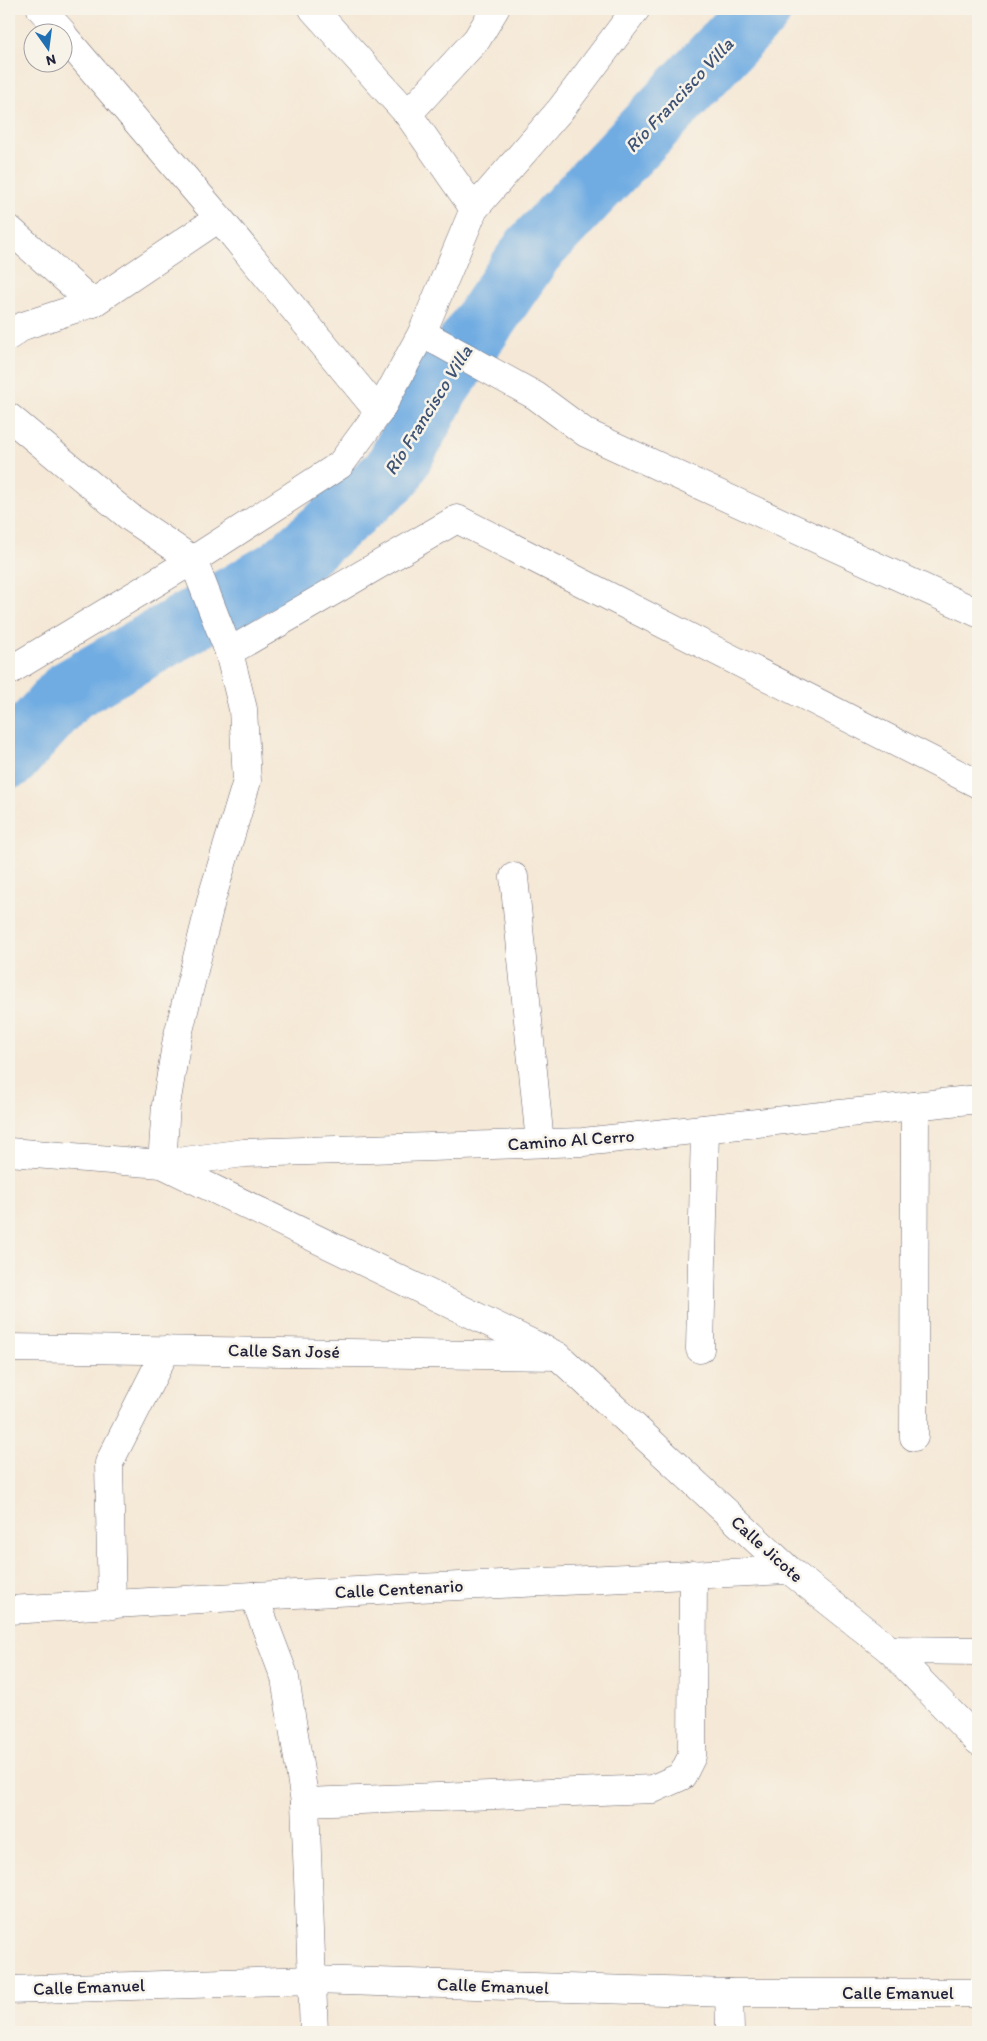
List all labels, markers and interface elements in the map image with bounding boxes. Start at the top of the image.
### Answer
north arrow [22,22,72,72]
water label: Río Francisco Villa [620,33,738,157]
text: N [44,51,58,70]
water label: Río Francisco Villa [379,341,477,479]
street label: Camino Al Cerro [507,1125,635,1155]
street label: Calle San José [228,1339,340,1363]
street label: Calle Jicote [726,1511,808,1587]
street label: Calle Centenario [334,1575,464,1603]
street label: Calle Emanuel [437,1973,549,1999]
street label: Calle Emanuel [33,1974,145,2000]
street label: Calle Emanuel [842,1982,954,2004]

